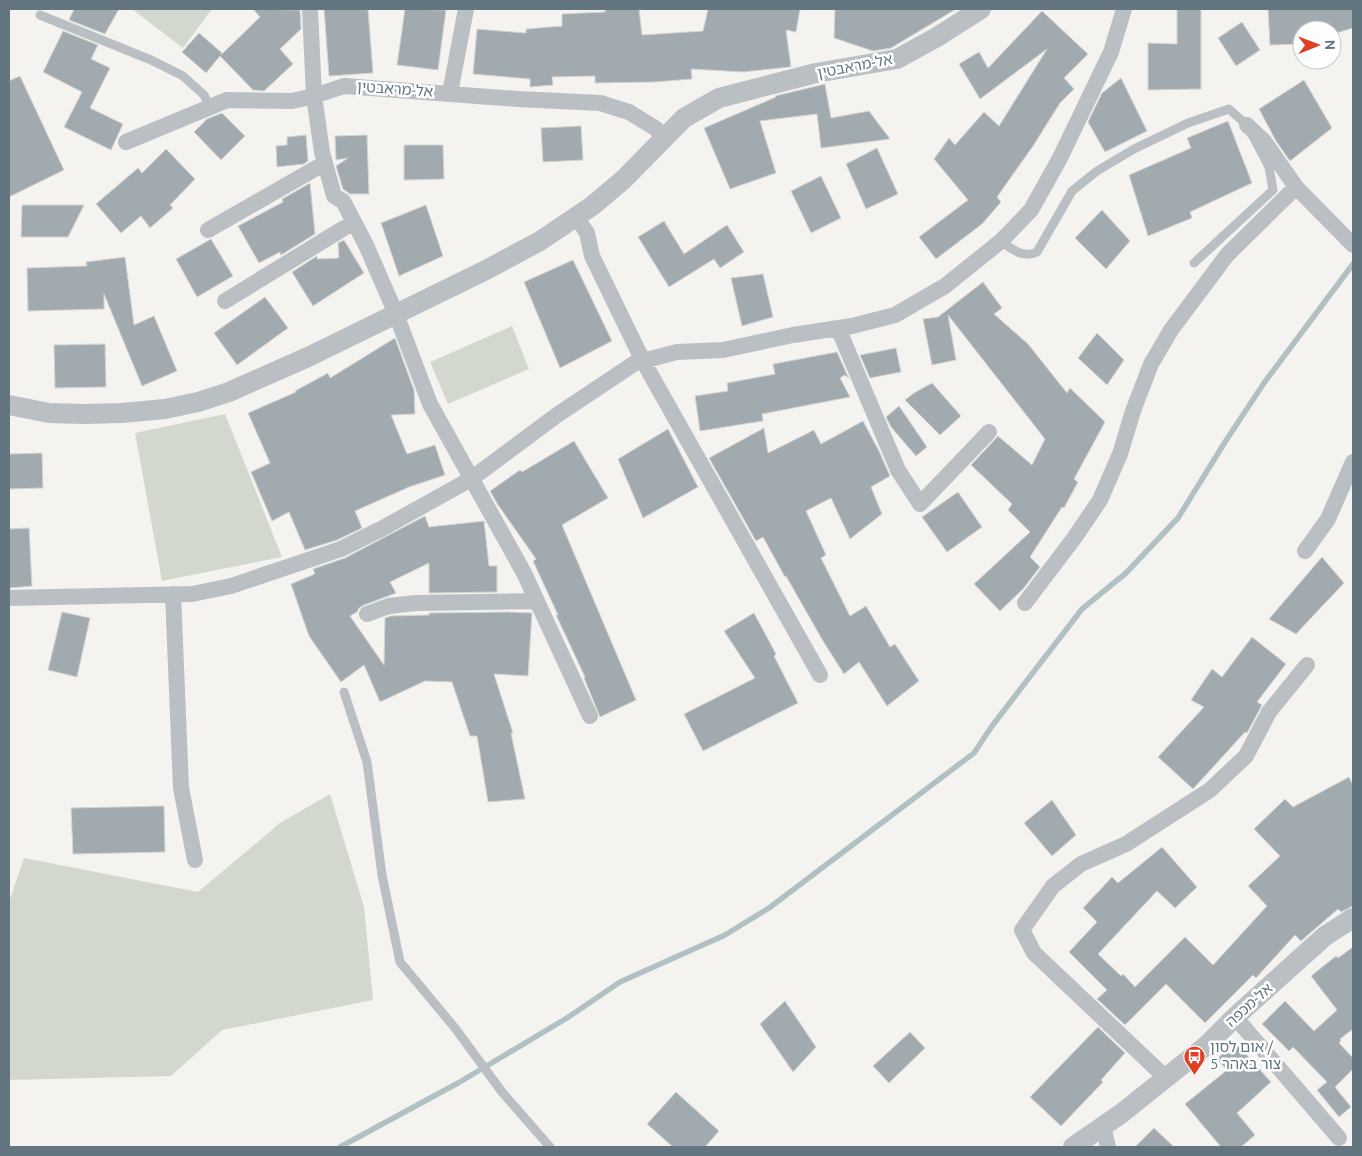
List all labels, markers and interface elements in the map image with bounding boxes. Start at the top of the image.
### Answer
north arrow [1292,20,1342,70]
text: N [1322,39,1338,50]
street label: אל-מראבטין [816,50,894,81]
street label: אל-מראבטין [356,77,434,100]
street label: אל-מכפה [1222,979,1275,1030]
place label: אום לסון / צור באהר 5 [1210,1038,1281,1072]
bus stop icon: אום לסון / צור באהר 5 [1182,1044,1206,1075]

